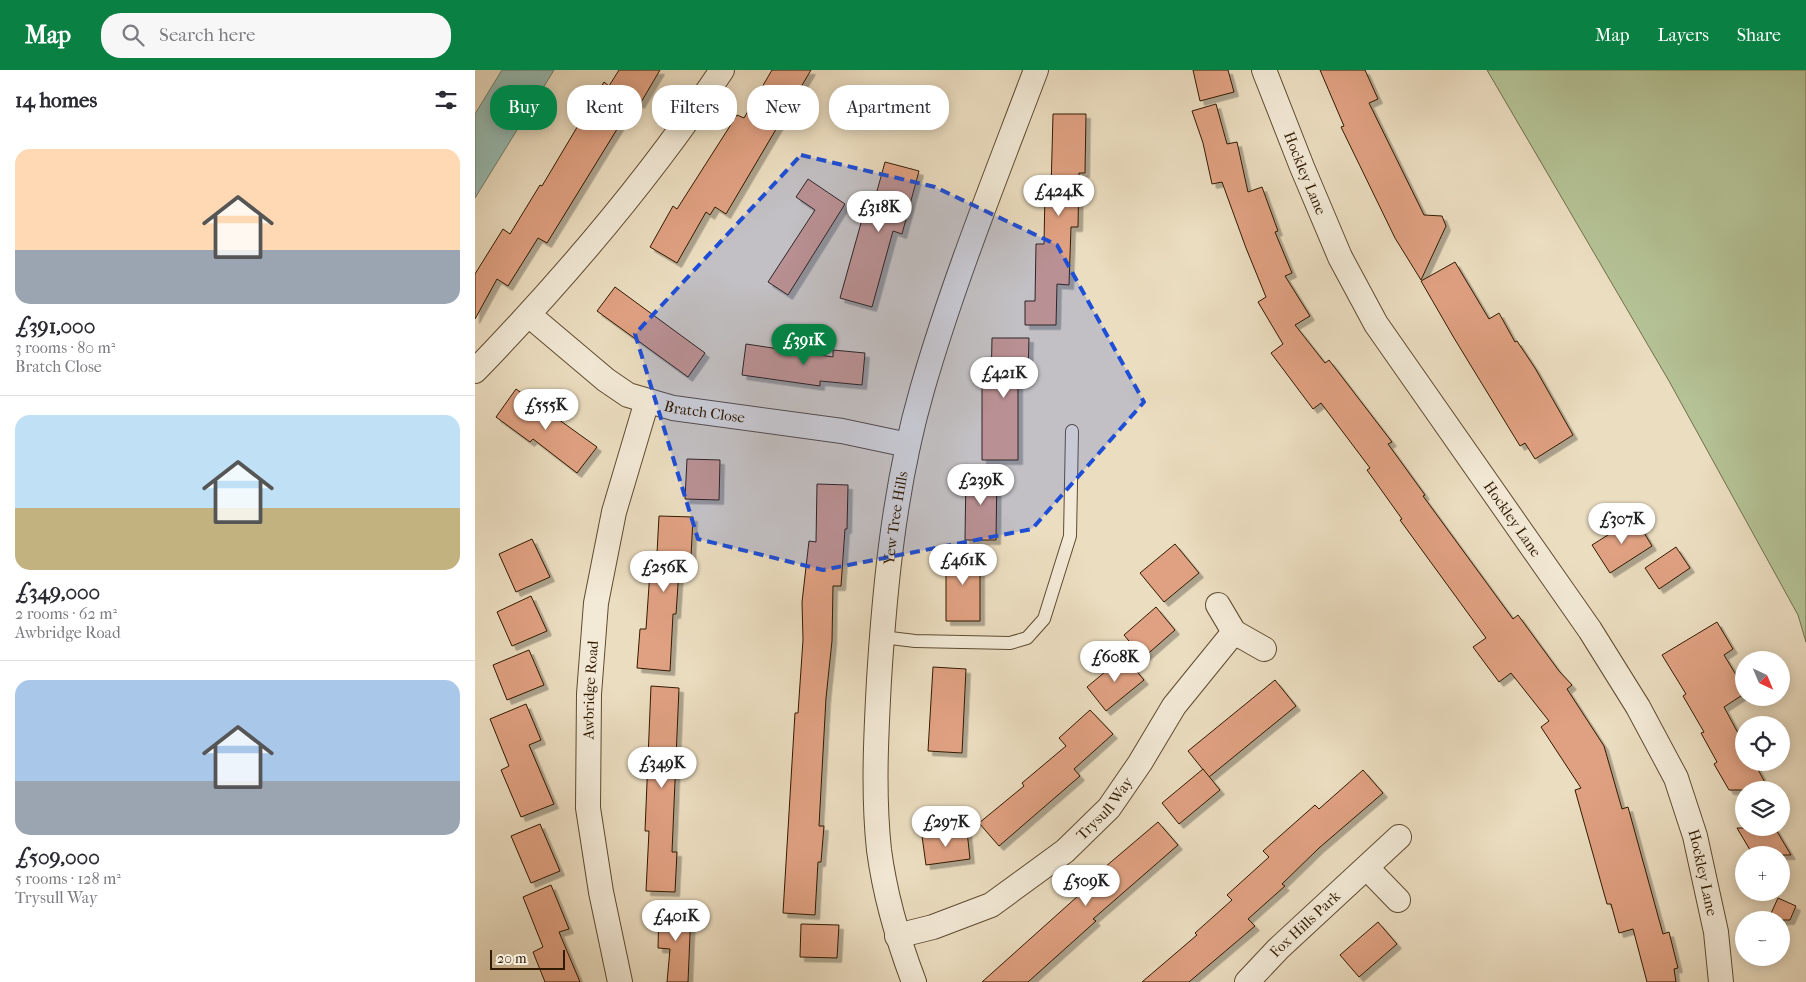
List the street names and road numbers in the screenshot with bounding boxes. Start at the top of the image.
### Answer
street label: Hockley Lane [1280,129,1330,218]
street label: Bratch Close [662,397,747,427]
street label: Yew Tree Hills [880,469,912,567]
street label: Hockley Lane [1480,478,1545,561]
street label: Awbridge Road [580,639,602,741]
street label: Trysull Way [1073,773,1137,844]
street label: Hockley Lane [1684,827,1721,918]
street label: Fox Hills Park [1266,887,1344,961]

